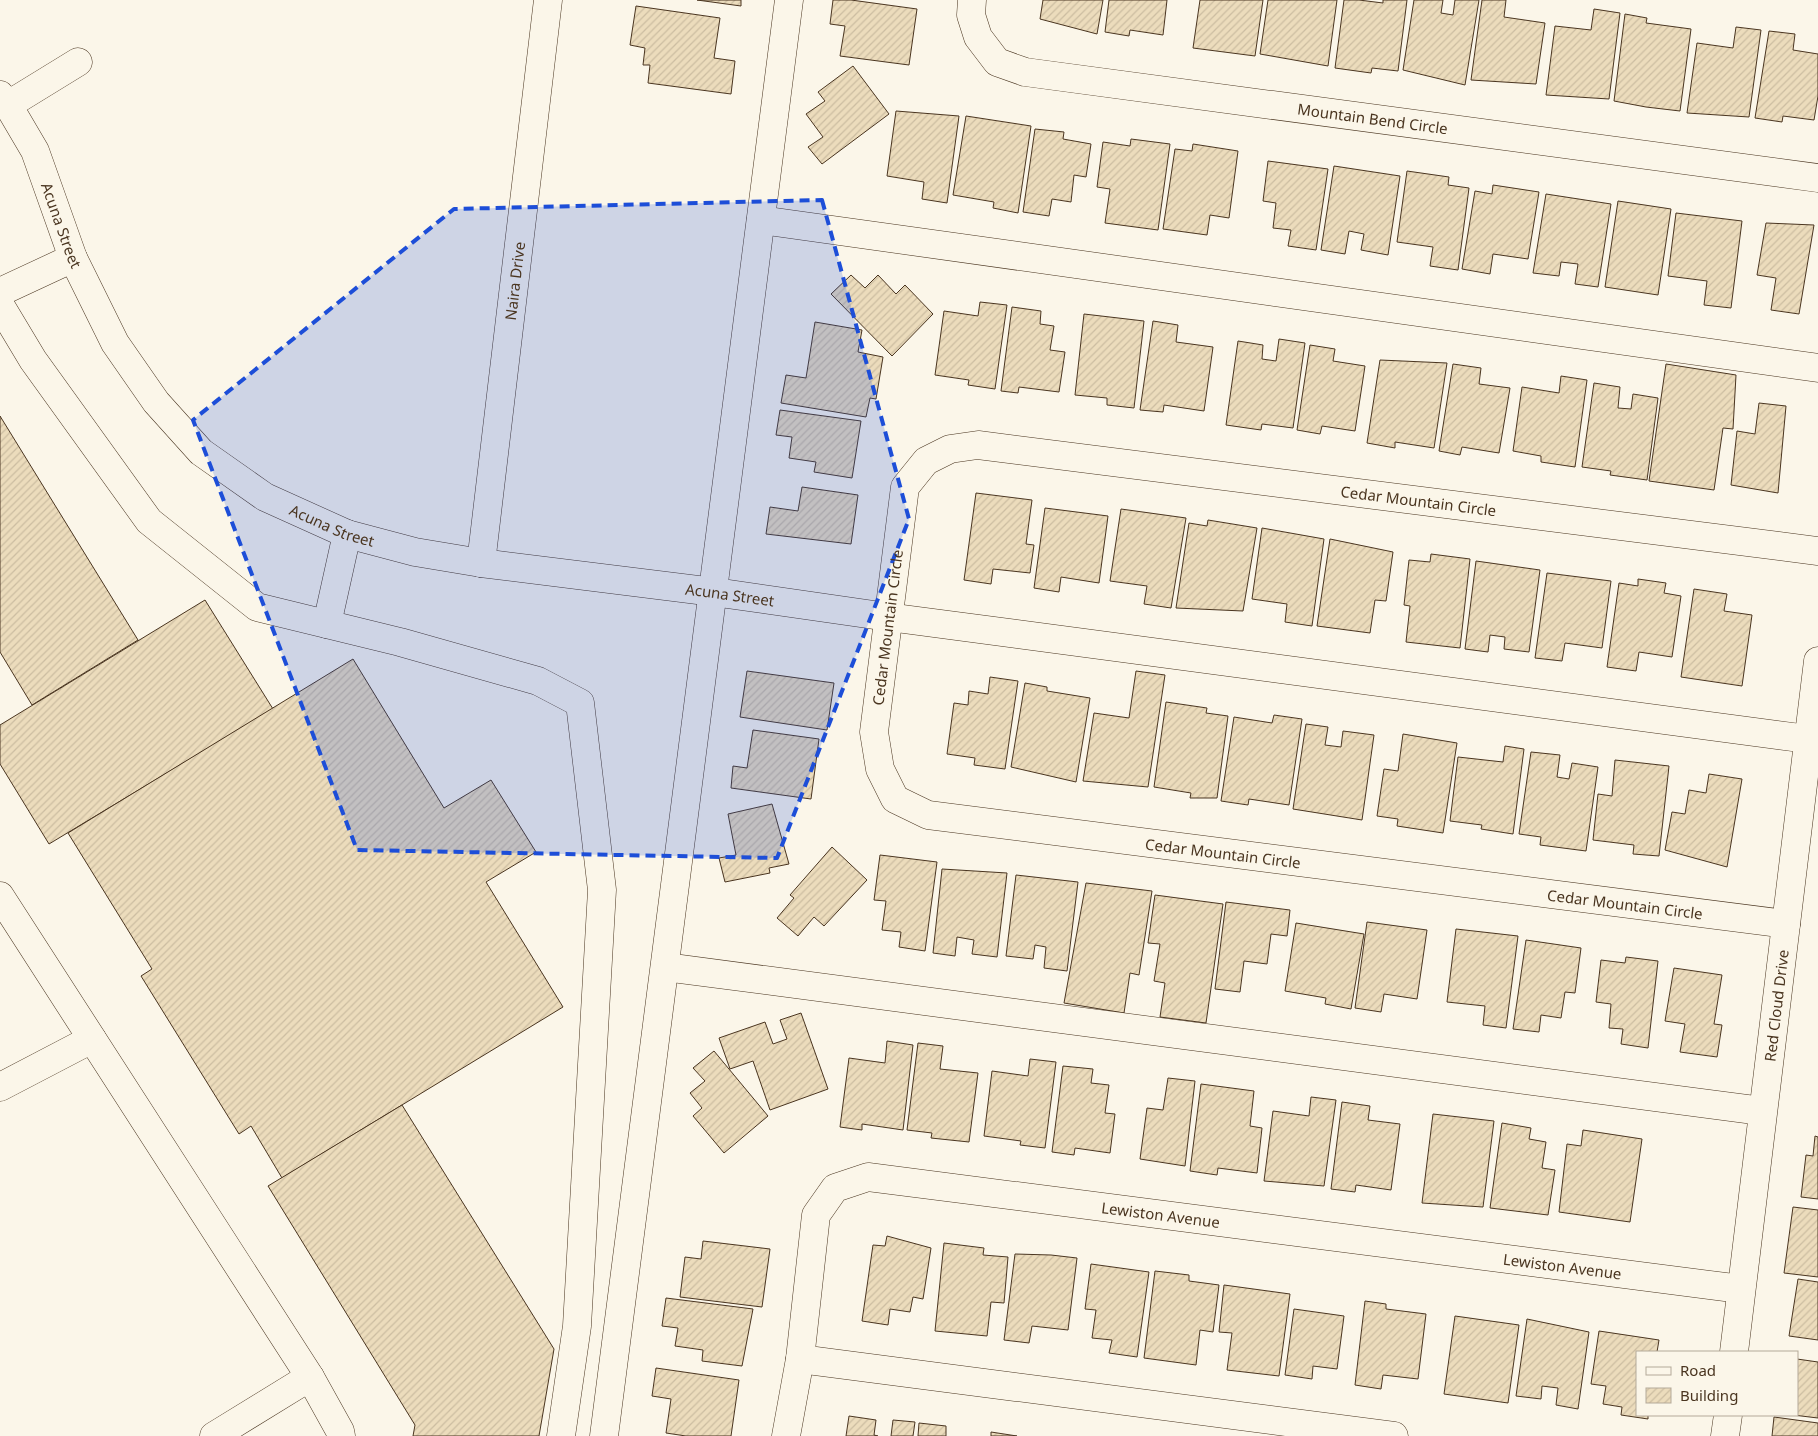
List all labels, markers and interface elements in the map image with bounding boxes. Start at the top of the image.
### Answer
street label: Mountain Bend Circle [1296,99,1449,138]
street label: Acuna Street [37,180,87,272]
street label: Naira Drive [500,241,529,321]
street label: Cedar Mountain Circle [1339,481,1497,520]
street label: Acuna Street [287,500,377,551]
street label: Cedar Mountain Circle [867,548,907,706]
street label: Acuna Street [684,579,776,611]
street label: Cedar Mountain Circle [1144,834,1302,872]
street label: Cedar Mountain Circle [1546,885,1704,923]
street label: Red Cloud Drive [1759,948,1793,1063]
street label: Lewiston Avenue [1100,1197,1221,1232]
street label: Lewiston Avenue [1502,1249,1623,1284]
legend [1636,1351,1798,1416]
text: Road [1680,1360,1716,1380]
text: Building [1680,1385,1738,1405]

